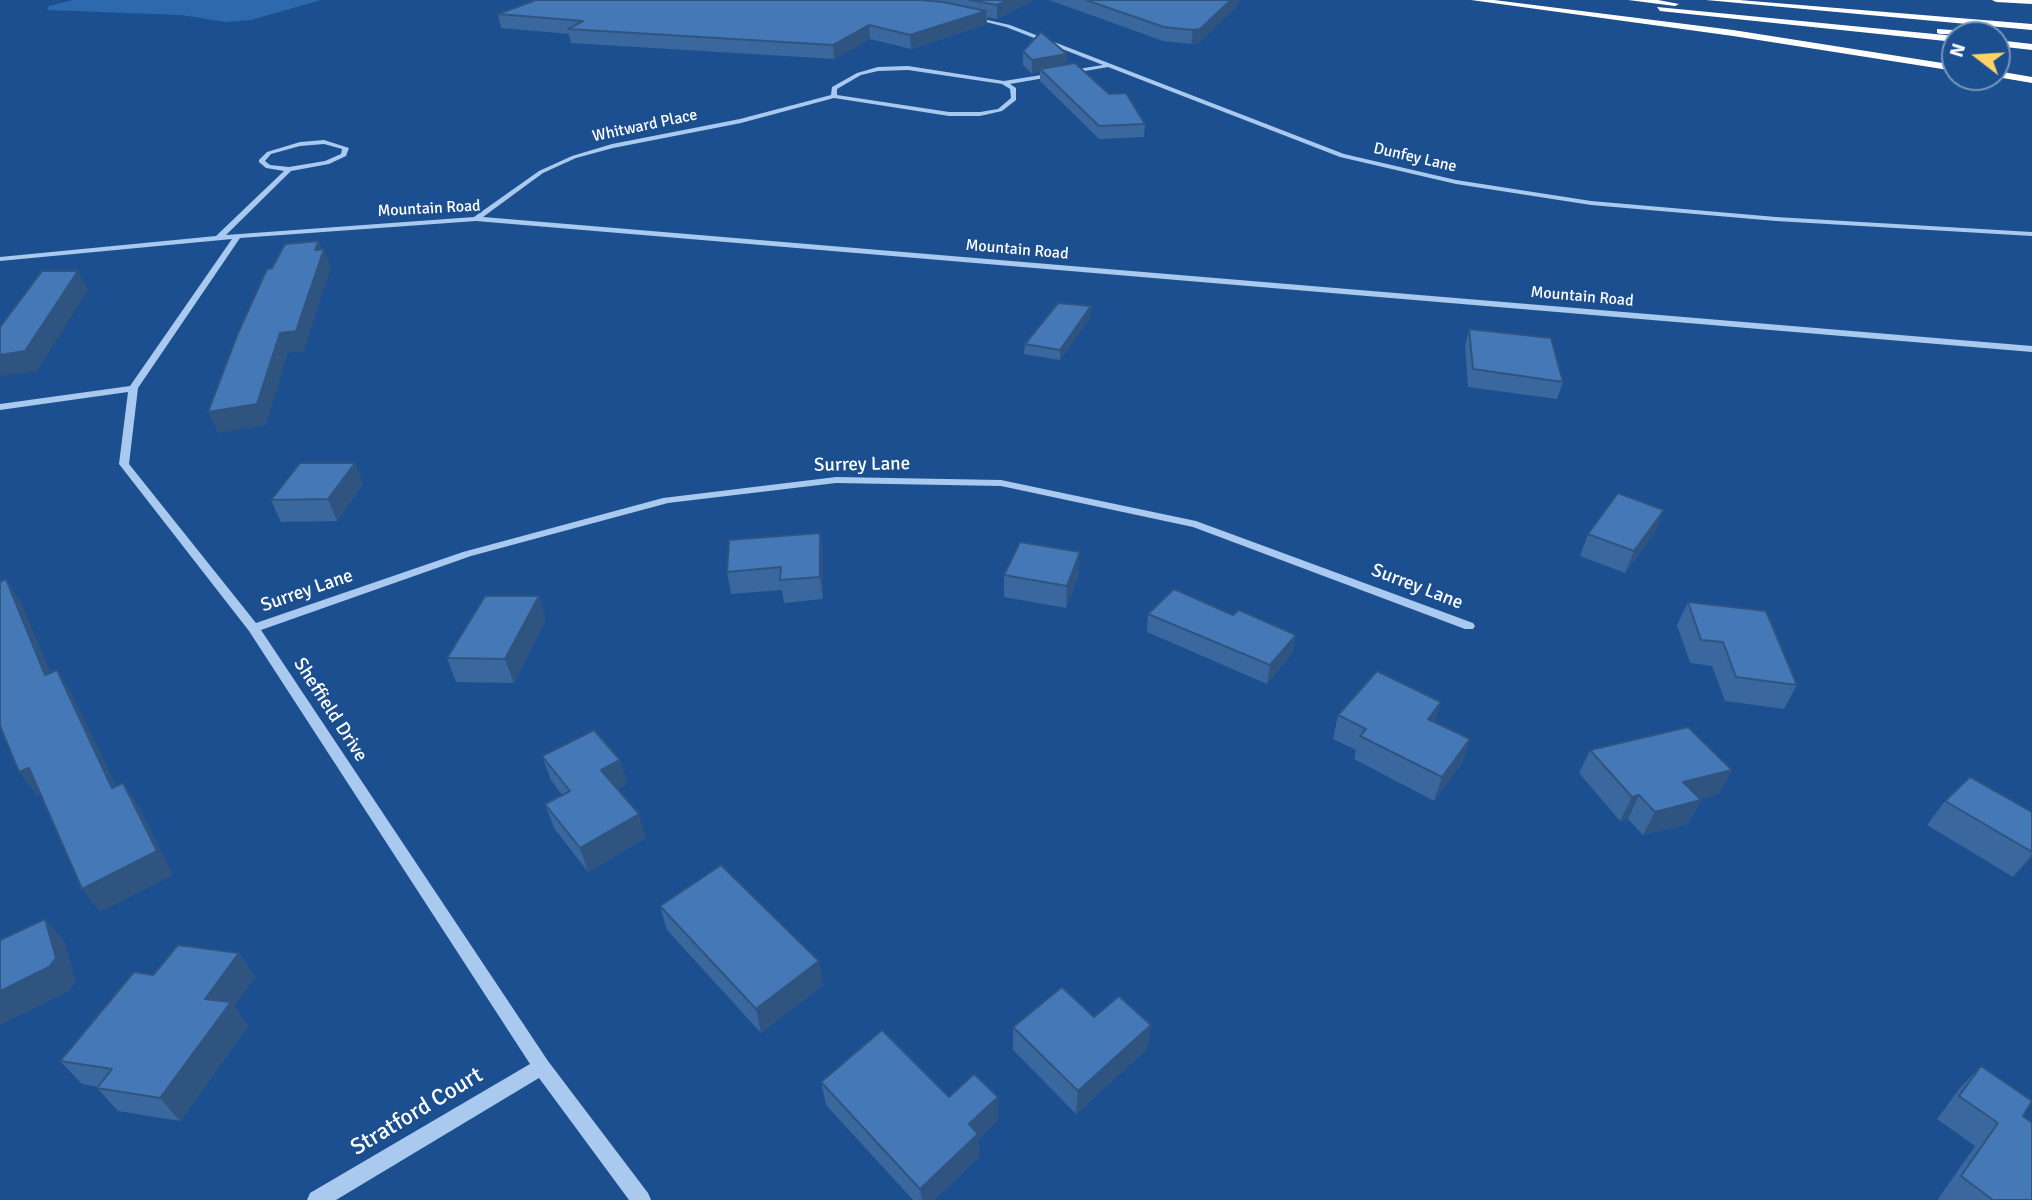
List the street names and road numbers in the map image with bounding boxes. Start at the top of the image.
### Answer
street label: Whitward Place [591,106,699,146]
street label: Dunfey Lane [1371,139,1459,177]
street label: Mountain Road [377,197,481,221]
street label: Mountain Road [965,236,1069,264]
street label: Mountain Road [1530,283,1634,311]
street label: Surrey Lane [814,453,910,477]
street label: Surrey Lane [1368,559,1466,615]
street label: Surrey Lane [258,565,356,617]
street label: Sheffield Drive [288,654,372,766]
street label: Stratford Court [346,1062,488,1162]

